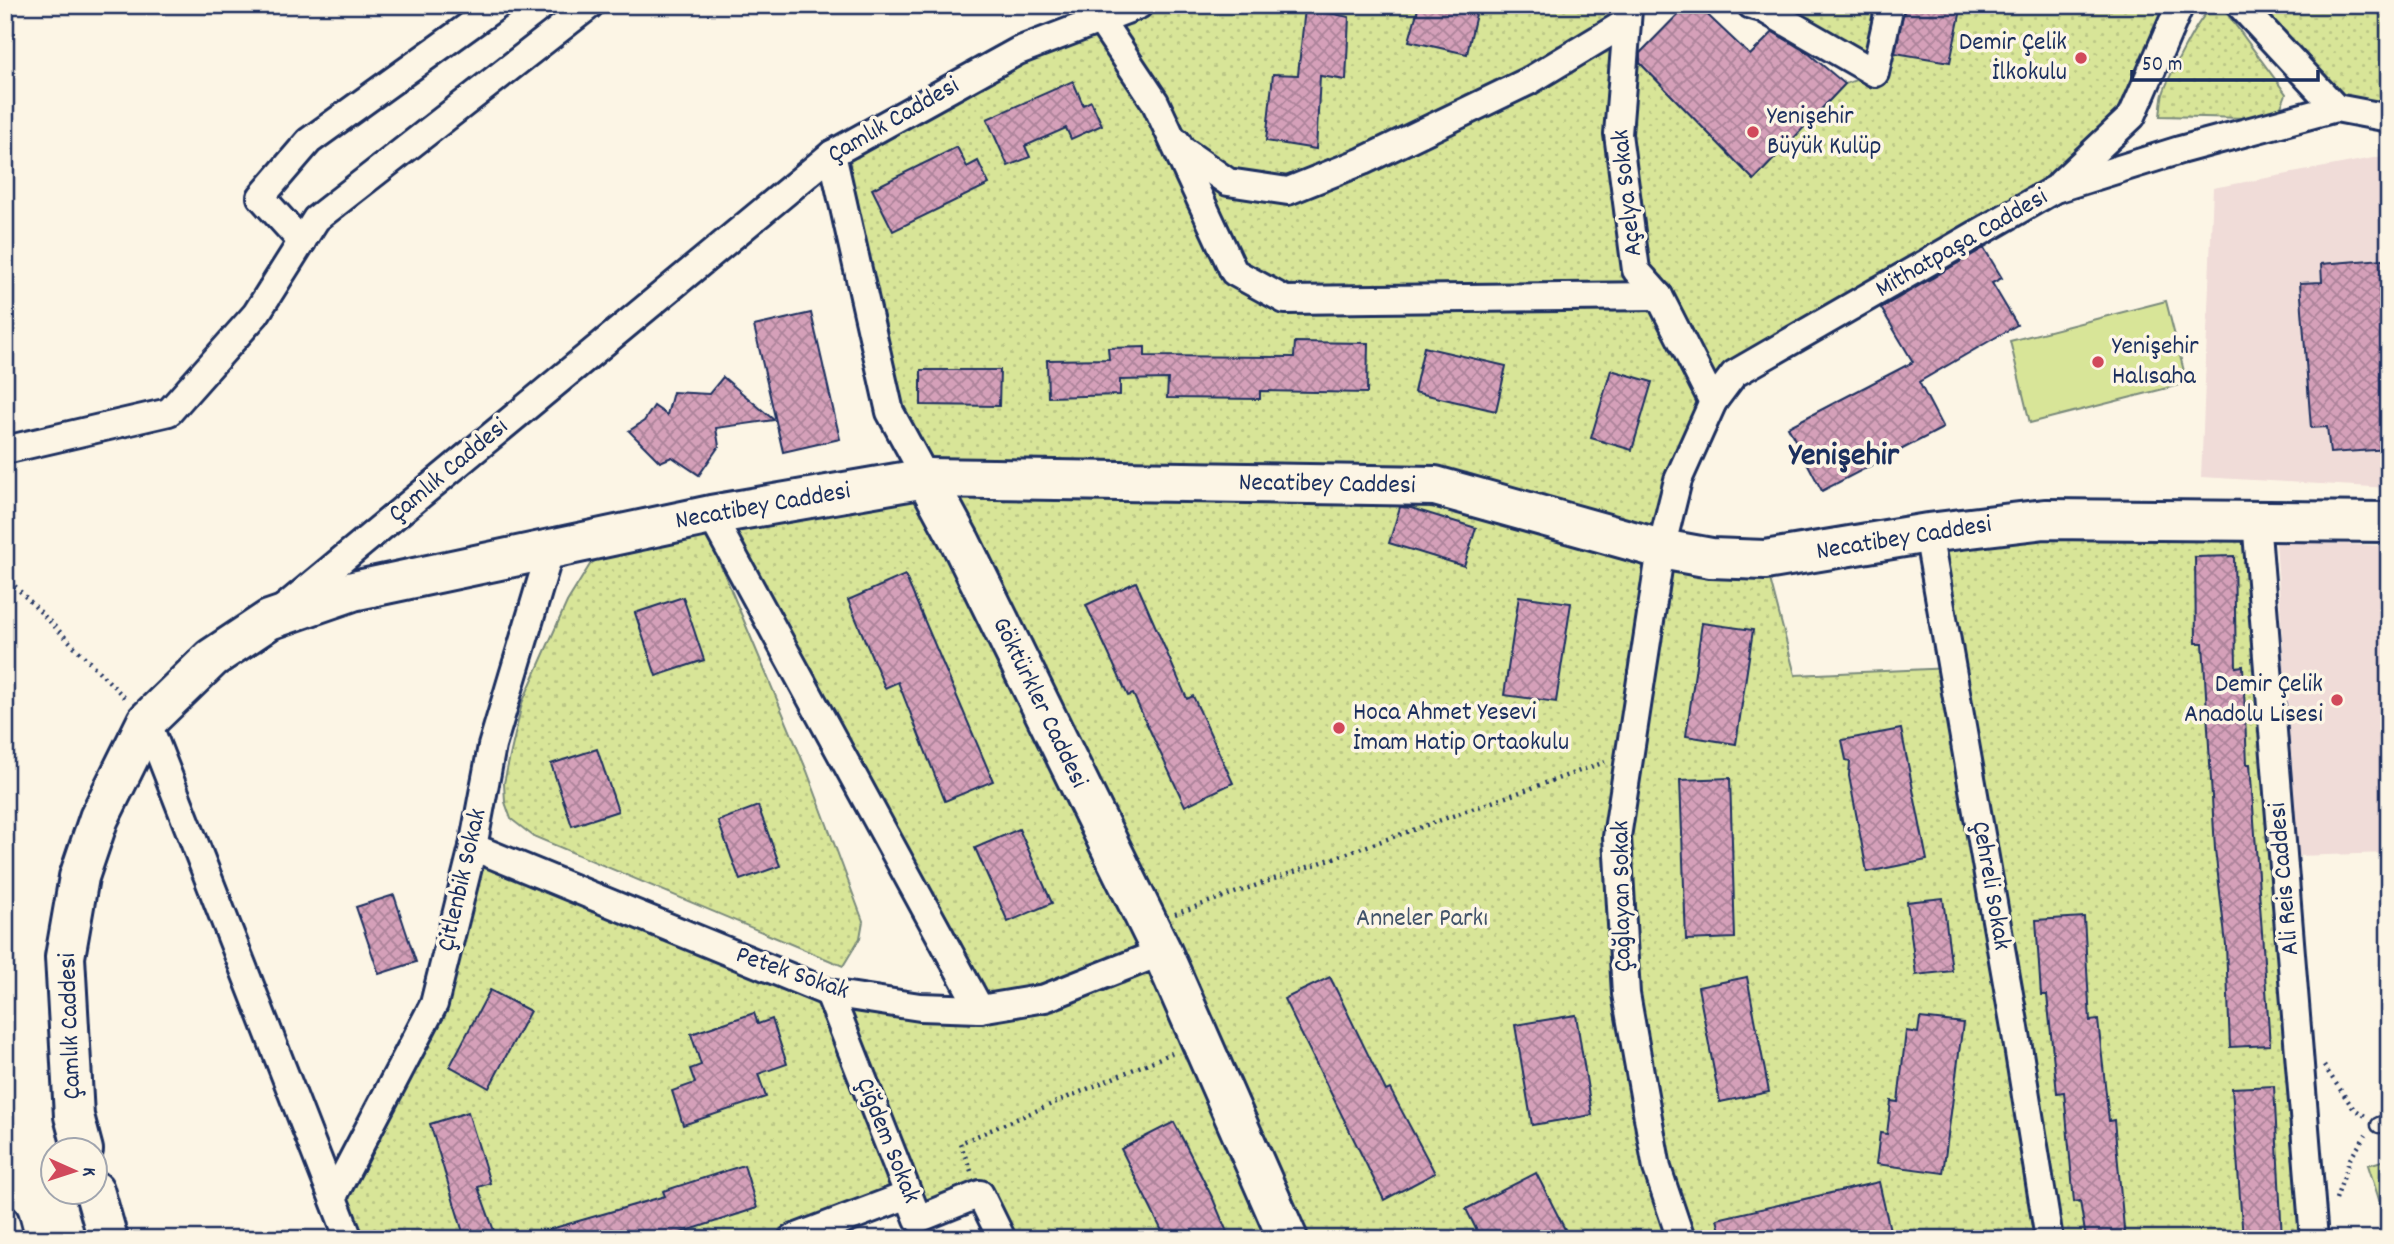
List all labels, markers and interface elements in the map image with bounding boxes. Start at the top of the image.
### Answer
place label: Demir Çelik İlkokulu [1959,25,2067,92]
scale bar [2132,38,2317,82]
marker: Demir Çelik İlkokulu [2073,50,2089,66]
text: 50 m [2142,51,2182,81]
street label: Çamlık Caddesi [821,68,967,174]
place label: Yenişehir Büyük Kulüp [1767,99,1881,166]
marker: Yenişehir Büyük Kulüp [1745,124,1761,140]
street label: Açelya Sokak [1603,128,1653,258]
street label: Mithatpaşa Caddesi [1869,180,2055,308]
place label: Yenişehir Halısaha [2112,329,2199,396]
marker: Yenişehir Halısaha [2090,354,2106,370]
street label: Çamlık Caddesi [381,410,517,532]
district label: Yenişehir [1788,434,1900,481]
street label: Necatibey Caddesi [1238,465,1416,505]
street label: Necatibey Caddesi [673,473,854,541]
street label: Necatibey Caddesi [1814,507,1995,571]
street label: Göktürkler Caddesi [982,611,1097,795]
place label: Demir Çelik Anadolu Lisesi [2184,667,2323,734]
marker: Demir Çelik Anadolu Lisesi [2329,692,2345,708]
place label: Hoca Ahmet Yesevi İmam Hatip Ortaokulu [1353,695,1569,762]
marker: Hoca Ahmet Yesevi İmam Hatip Ortaokulu [1331,720,1347,736]
street label: Ali Reis Caddesi [2260,801,2310,957]
street label: Çitlenbik Sokak [429,805,497,955]
street label: Çehreli Sokak [1960,819,2020,953]
street label: Çağlayan Sokak [1603,820,1643,972]
park label: Anneler Parkı [1356,901,1488,938]
street label: Petek Sokak [730,937,854,1011]
street label: Çamlık Caddesi [50,952,92,1100]
street label: Çiğdem Sokak [845,1073,929,1209]
north arrow [38,1136,108,1206]
text: K [74,1167,101,1177]

